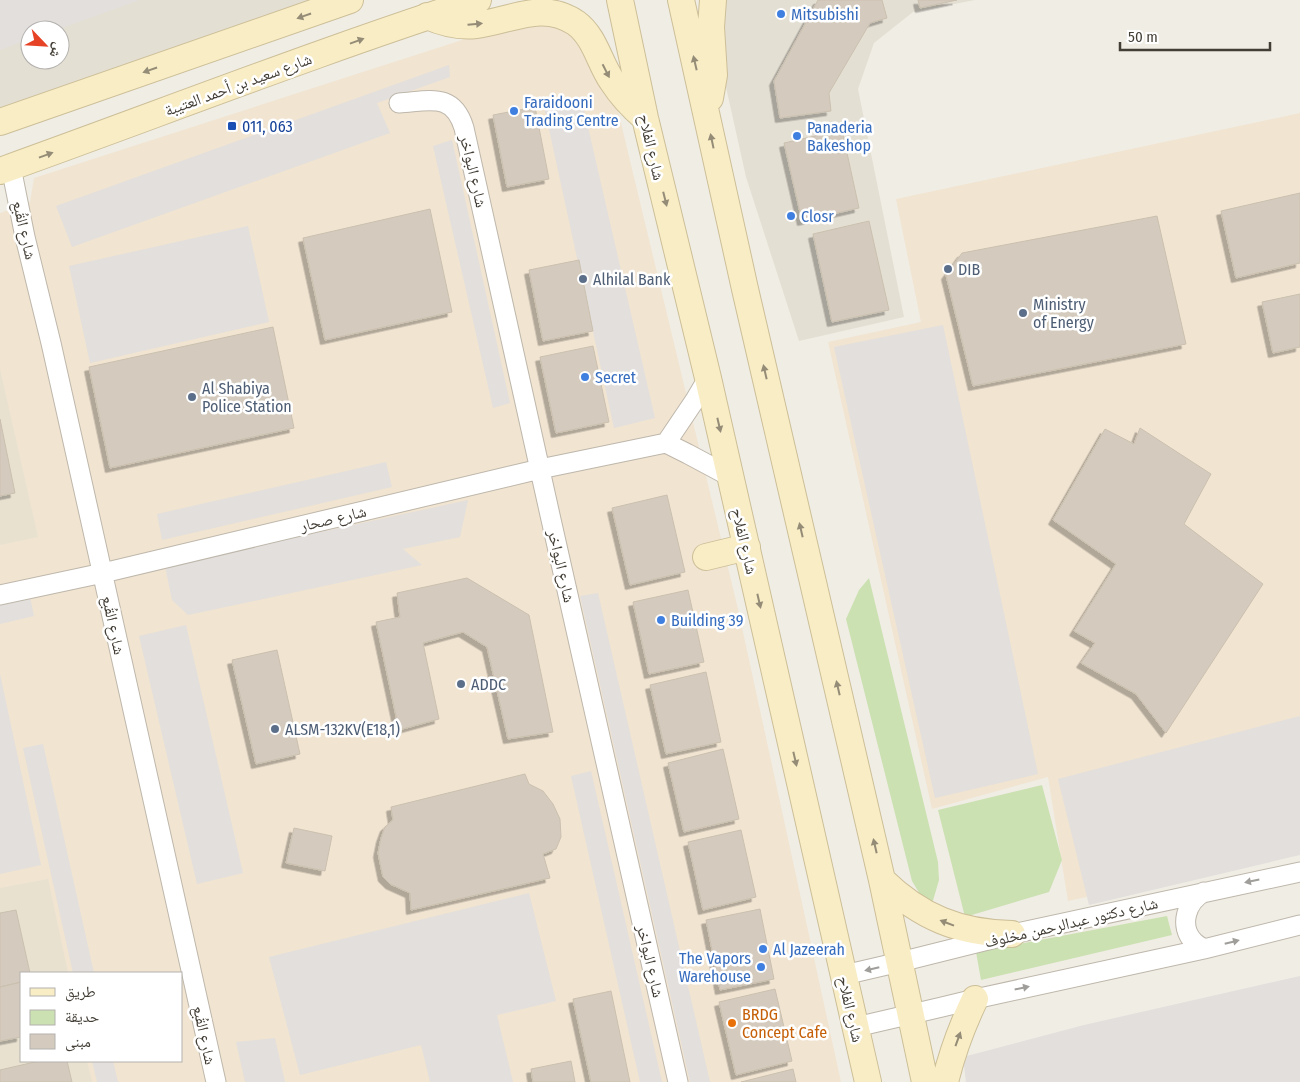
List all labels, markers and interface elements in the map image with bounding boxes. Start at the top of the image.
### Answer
place label: Mitsubishi [791,5,859,24]
marker: Mitsubishi [775,8,787,20]
one-way arrow [296,13,311,20]
north arrow [20,20,70,70]
one-way arrow [467,20,483,28]
scale bar [1120,20,1270,52]
text: 50 m [1128,28,1158,46]
one-way arrow [350,37,365,45]
text: ش [45,40,67,61]
street label: شارع سعيد بن أحمد العتيبة [162,49,315,121]
one-way arrow [691,55,699,70]
one-way arrow [602,63,610,78]
one-way arrow [142,66,157,74]
place label: Faraidooni Trading Centre [524,93,619,130]
marker: Faraidooni Trading Centre [508,105,520,117]
street label: شارع الفلاح [634,112,668,182]
place label: 011, 063 [242,117,293,136]
place label: Panaderia Bakeshop [807,118,873,155]
marker: 011, 063 [226,120,238,132]
marker: Panaderia Bakeshop [791,130,803,142]
street label: شارع البواخر [455,132,491,210]
one-way arrow [708,133,716,148]
one-way arrow [39,151,54,159]
one-way arrow [661,192,669,207]
street label: شارع القُبع [8,199,41,262]
place label: Closr [801,207,834,226]
marker: Closr [785,210,797,222]
place label: DIB [958,260,980,279]
marker: DIB [942,263,954,275]
place label: Alhilal Bank [593,270,671,289]
marker: Alhilal Bank [577,273,589,285]
place label: Ministry of Energy [1033,295,1095,332]
marker: Ministry of Energy [1017,307,1029,319]
one-way arrow [761,364,769,379]
place label: Secret [595,368,637,387]
marker: Secret [579,371,591,383]
place label: Al Shabiya Police Station [202,379,292,416]
marker: Al Shabiya Police Station [186,391,198,403]
one-way arrow [715,418,723,433]
street label: شارع صحار [297,502,368,537]
street label: شارع الفلاح [727,506,761,576]
one-way arrow [797,522,805,537]
street label: شارع البواخر [543,527,579,605]
one-way arrow [755,593,763,608]
street label: شارع القُبع [97,594,129,657]
place label: Building 39 [671,611,744,630]
marker: Building 39 [655,614,667,626]
place label: ADDC [471,675,506,694]
marker: ADDC [455,678,467,690]
one-way arrow [834,681,842,696]
place label: ALSM-132KV(E18,1) [285,720,400,739]
marker: ALSM-132KV(E18,1) [269,723,281,735]
one-way arrow [791,752,799,767]
one-way arrow [871,839,879,854]
one-way arrow [1244,878,1260,886]
street label: شارع دكتور عبدالرحمن مخلوف [983,893,1160,953]
one-way arrow [939,919,954,927]
street label: شارع البواخر [632,922,668,1000]
one-way arrow [1225,938,1240,946]
place label: Al Jazeerah [773,940,845,959]
marker: Al Jazeerah [757,943,769,955]
place label: The Vapors Warehouse [679,949,751,986]
marker: The Vapors Warehouse [755,961,767,973]
one-way arrow [864,965,879,973]
legend [20,972,182,1062]
street label: شارع الفلاح [833,974,867,1044]
text: طريق [65,983,96,1002]
one-way arrow [1015,984,1030,992]
street label: شارع القُبع [188,1004,220,1067]
place label: BRDG Concept Cafe [742,1005,827,1042]
text: حديقة [65,1008,100,1026]
marker: BRDG Concept Cafe [726,1017,738,1029]
one-way arrow [955,1032,962,1047]
text: مبنى [65,1033,91,1052]

